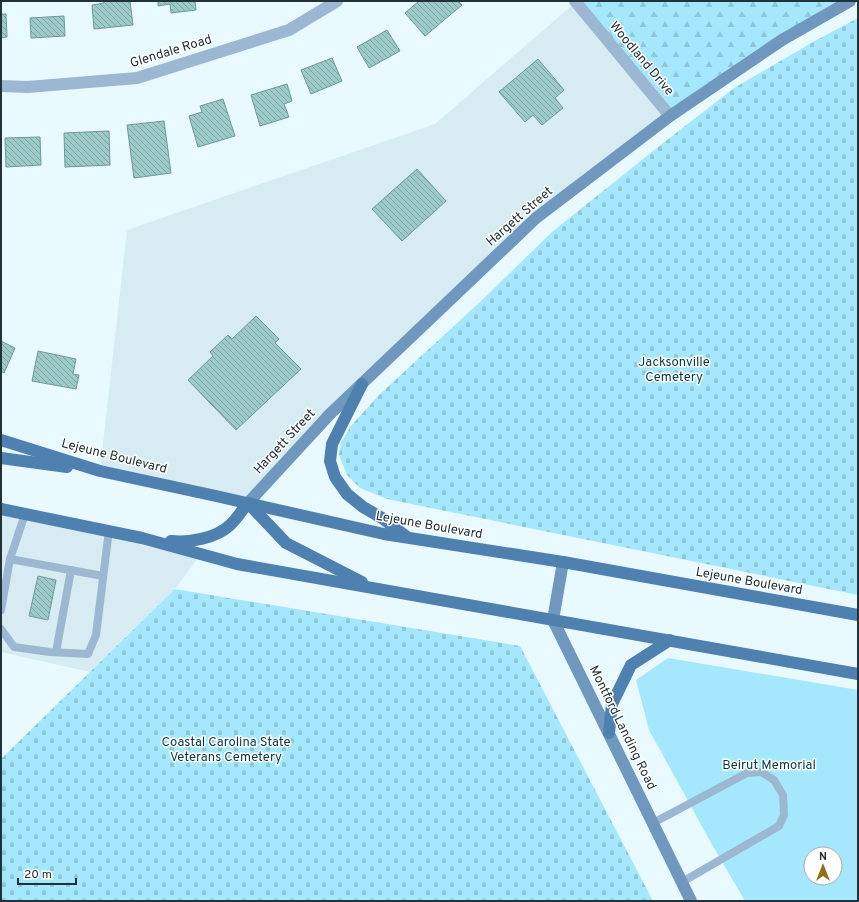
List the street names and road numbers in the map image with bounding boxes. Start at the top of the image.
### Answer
street label: Woodland Drive [605,19,677,99]
street label: Glendale Road [128,32,214,72]
street label: Hargett Street [483,184,557,250]
street label: Hargett Street [251,406,319,478]
street label: Lejeune Boulevard [60,436,168,478]
street label: Lejeune Boulevard [374,509,484,543]
street label: Lejeune Boulevard [694,565,804,599]
street label: Montford Landing Road [585,663,659,793]

